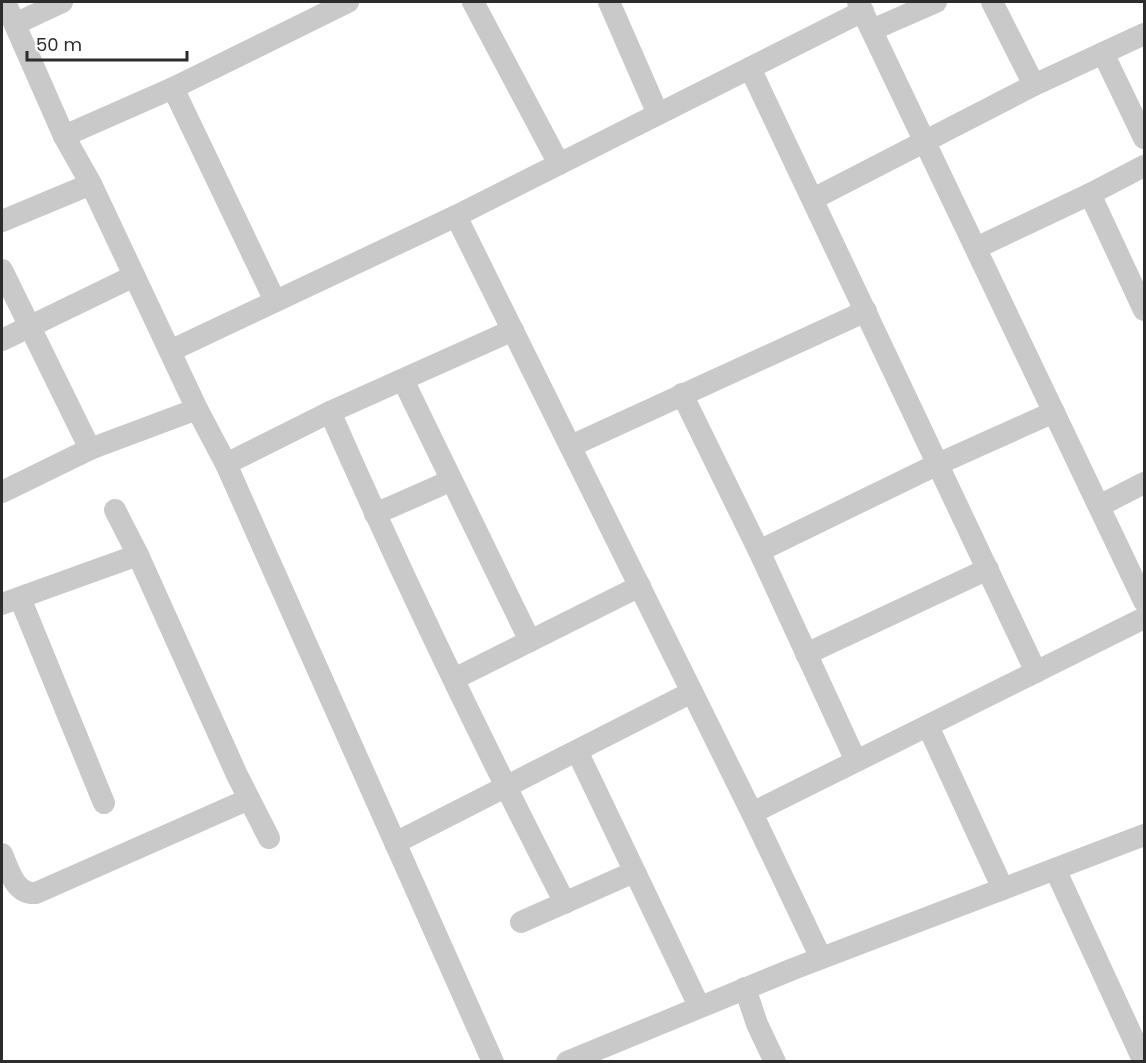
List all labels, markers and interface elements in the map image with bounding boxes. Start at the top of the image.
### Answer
scale bar [27,24,188,62]
text: 50 m [36,32,82,57]

